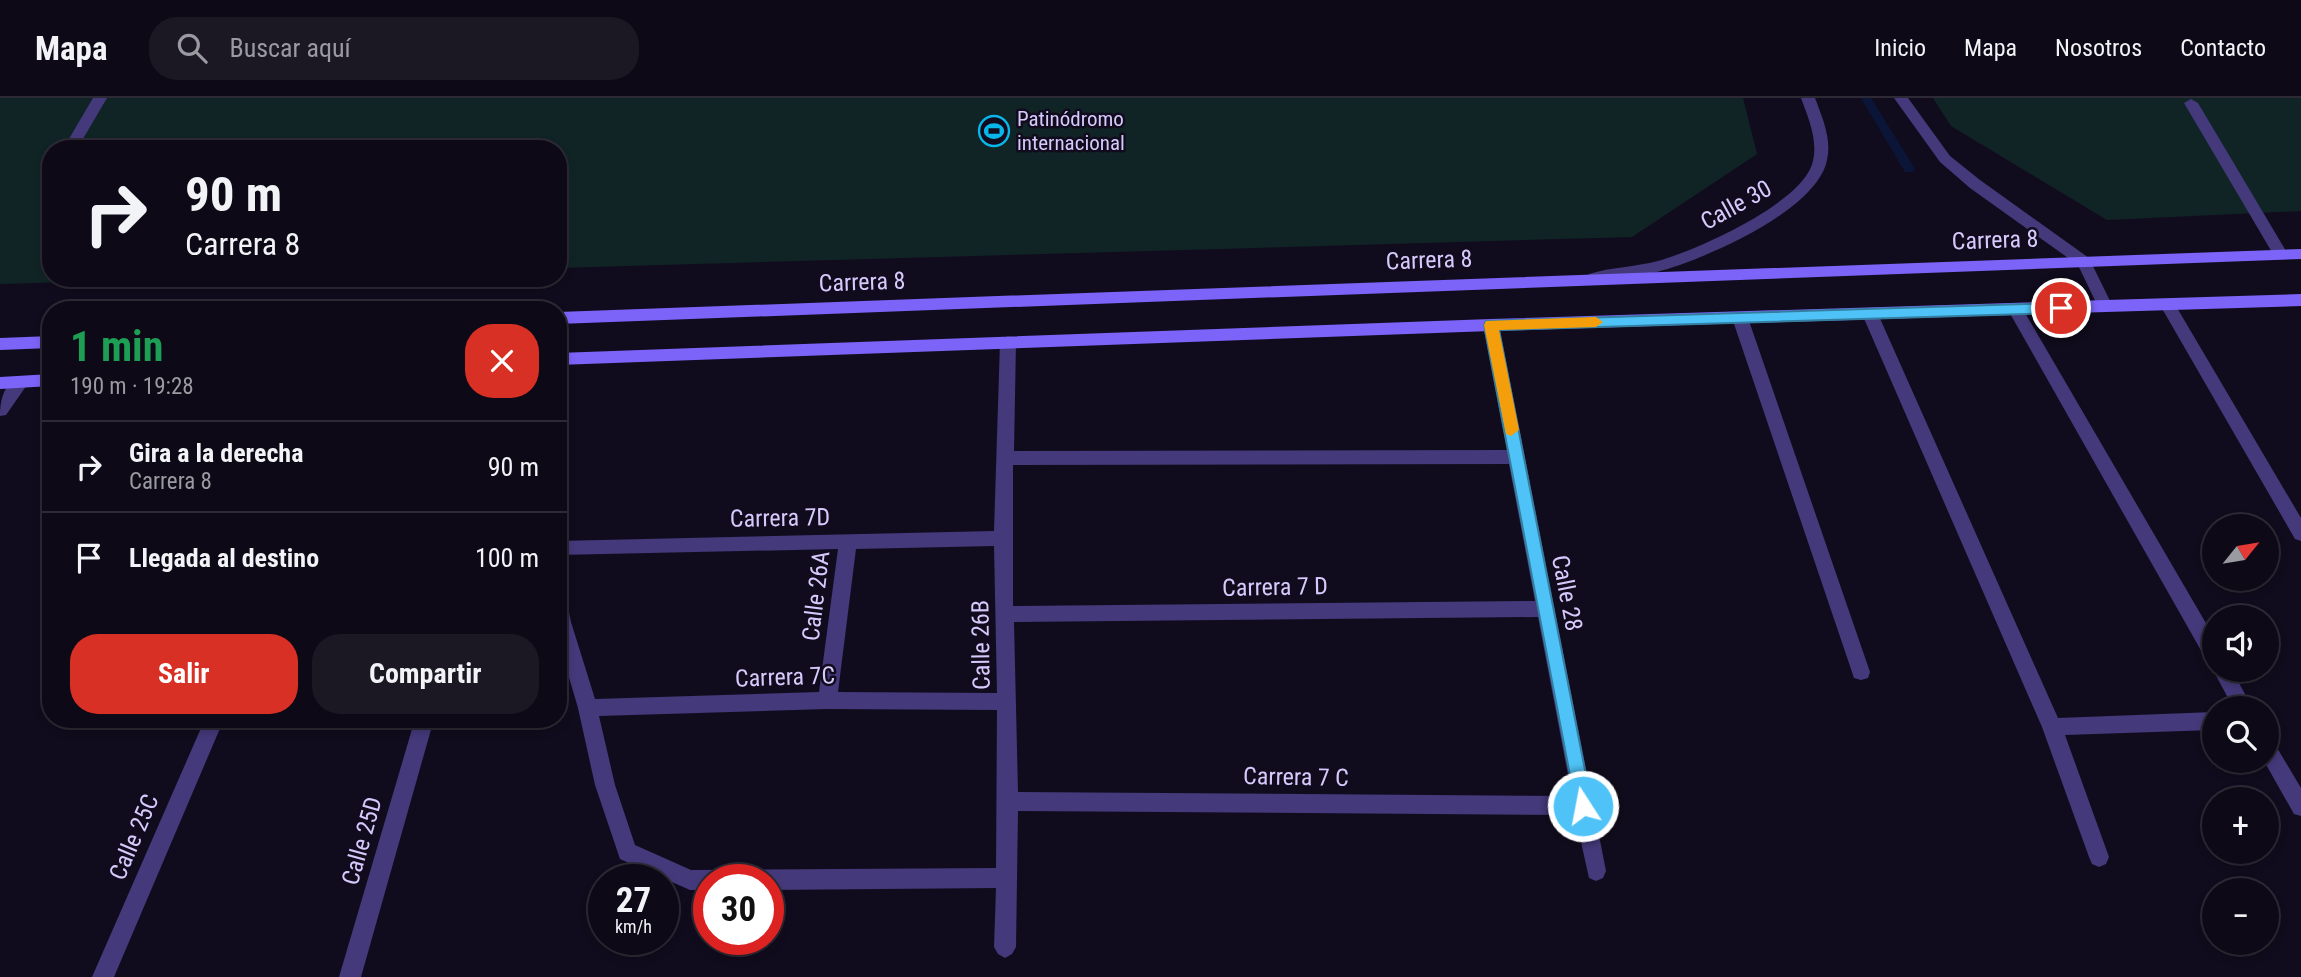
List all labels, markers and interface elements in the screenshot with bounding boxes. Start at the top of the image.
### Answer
search box [149,17,639,80]
text: Mapa [35,29,107,68]
icon: search [173,29,211,67]
text: Buscar aquí [229,33,351,63]
text: Inicio [1874,34,1926,62]
text: Mapa [1964,34,2017,62]
text: Nosotros [2055,34,2142,62]
text: Contacto [2180,34,2266,62]
place label: Patinódromo internacional [1017,107,1125,155]
sports icon: Patinódromo internacional [977,114,1011,148]
text: 90 m [185,166,282,223]
icon: right [70,168,161,259]
street label: Calle 30 [1696,174,1776,236]
street label: Carrera 8 [1951,224,2039,256]
text: Carrera 8 [185,225,300,263]
street label: Carrera 8 [1385,244,1473,276]
street label: Carrera 8 [818,266,906,298]
pin [2031,278,2091,338]
icon: arrive [2042,289,2080,327]
text: 1 min [70,322,163,371]
button: close [465,324,539,398]
text: 190 m · 19:28 [70,373,194,400]
text: Gira a la derecha [129,438,303,468]
icon: right [70,448,108,486]
text: 90 m [488,452,539,482]
text: Carrera 8 [129,468,212,495]
street label: Carrera 7D [730,503,830,533]
north arrow [2202,514,2278,592]
map controls [2202,514,2279,955]
icon: arrive [70,539,108,577]
text: Llegada al destino [129,543,319,573]
text: 100 m [475,543,539,573]
street label: Calle 26A [797,549,835,643]
street label: Calle 28 [1546,553,1588,633]
street label: Carrera 7 D [1222,572,1328,602]
street label: Calle 26B [966,600,996,690]
button: sound [2202,605,2279,682]
button: Salir [70,634,298,714]
button: Compartir [312,634,539,714]
street label: Carrera 7C [735,661,835,693]
button: search [2202,696,2279,773]
street label: Carrera 7 C [1243,762,1349,792]
position arrow [1546,769,1620,843]
button: + [2202,787,2279,864]
street label: Calle 25C [103,790,165,884]
street label: Calle 25D [336,794,388,888]
speed limit sign: 30 [693,864,784,955]
button: − [2202,878,2279,955]
text: 27 [616,880,651,921]
text: km/h [615,916,652,937]

